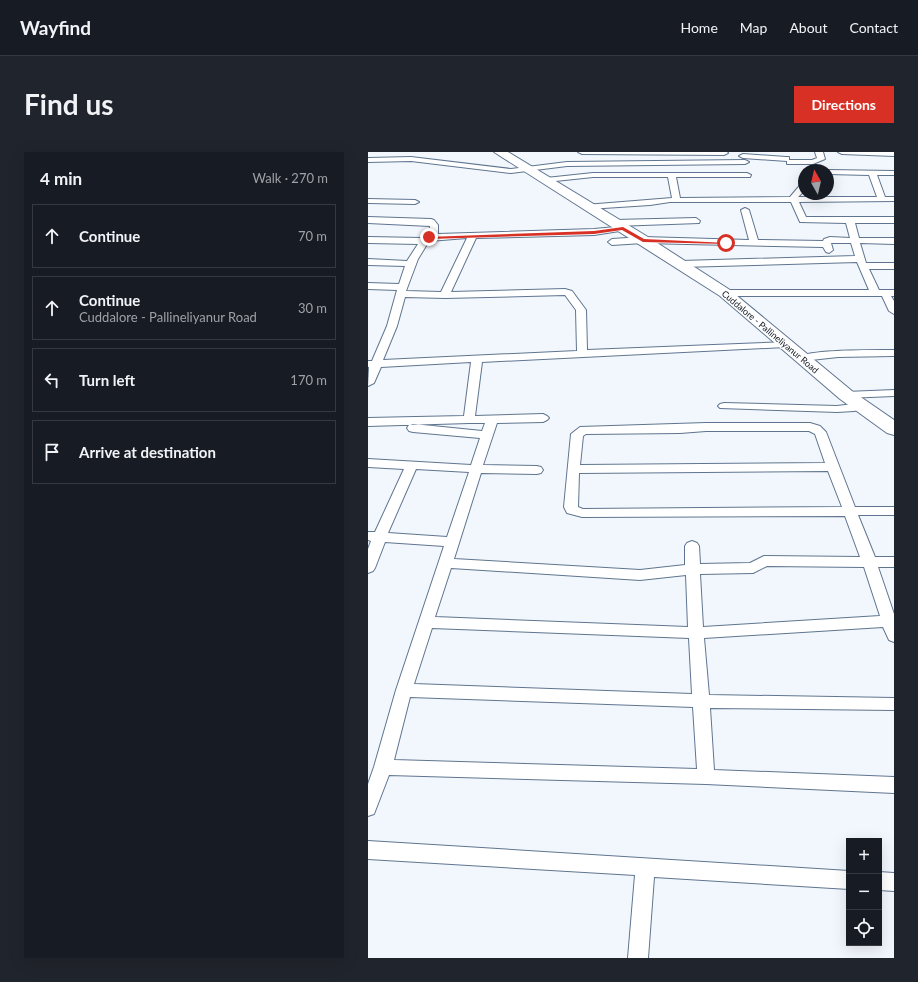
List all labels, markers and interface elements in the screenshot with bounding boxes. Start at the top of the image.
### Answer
text: Wayfind [20,16,91,39]
text: Home [680,19,718,36]
text: Map [740,19,767,36]
text: About [789,19,827,36]
text: Contact [849,19,898,36]
button: Directions [794,86,894,123]
text: Find us [24,87,114,121]
north arrow [798,164,834,200]
text: 4 min [40,168,82,189]
text: Walk · 270 m [252,170,328,186]
icon: ahead [41,225,63,247]
text: Continue [79,227,140,245]
text: 70 m [298,228,327,244]
route end [420,228,438,246]
route start [717,234,735,252]
street label: Cuddalore - Pallineliyanur Road [720,288,821,375]
text: Continue [79,291,140,309]
icon: ahead [41,297,63,319]
text: 30 m [298,300,327,316]
text: Cuddalore - Pallineliyanur Road [79,309,257,325]
icon: left [41,369,63,391]
text: Turn left [79,371,135,389]
text: 170 m [290,372,327,388]
icon: arrive [41,441,63,463]
text: Arrive at destination [79,443,216,461]
map controls [846,838,882,946]
button: + [846,838,882,874]
button: − [846,874,882,910]
button: locate [846,910,882,946]

